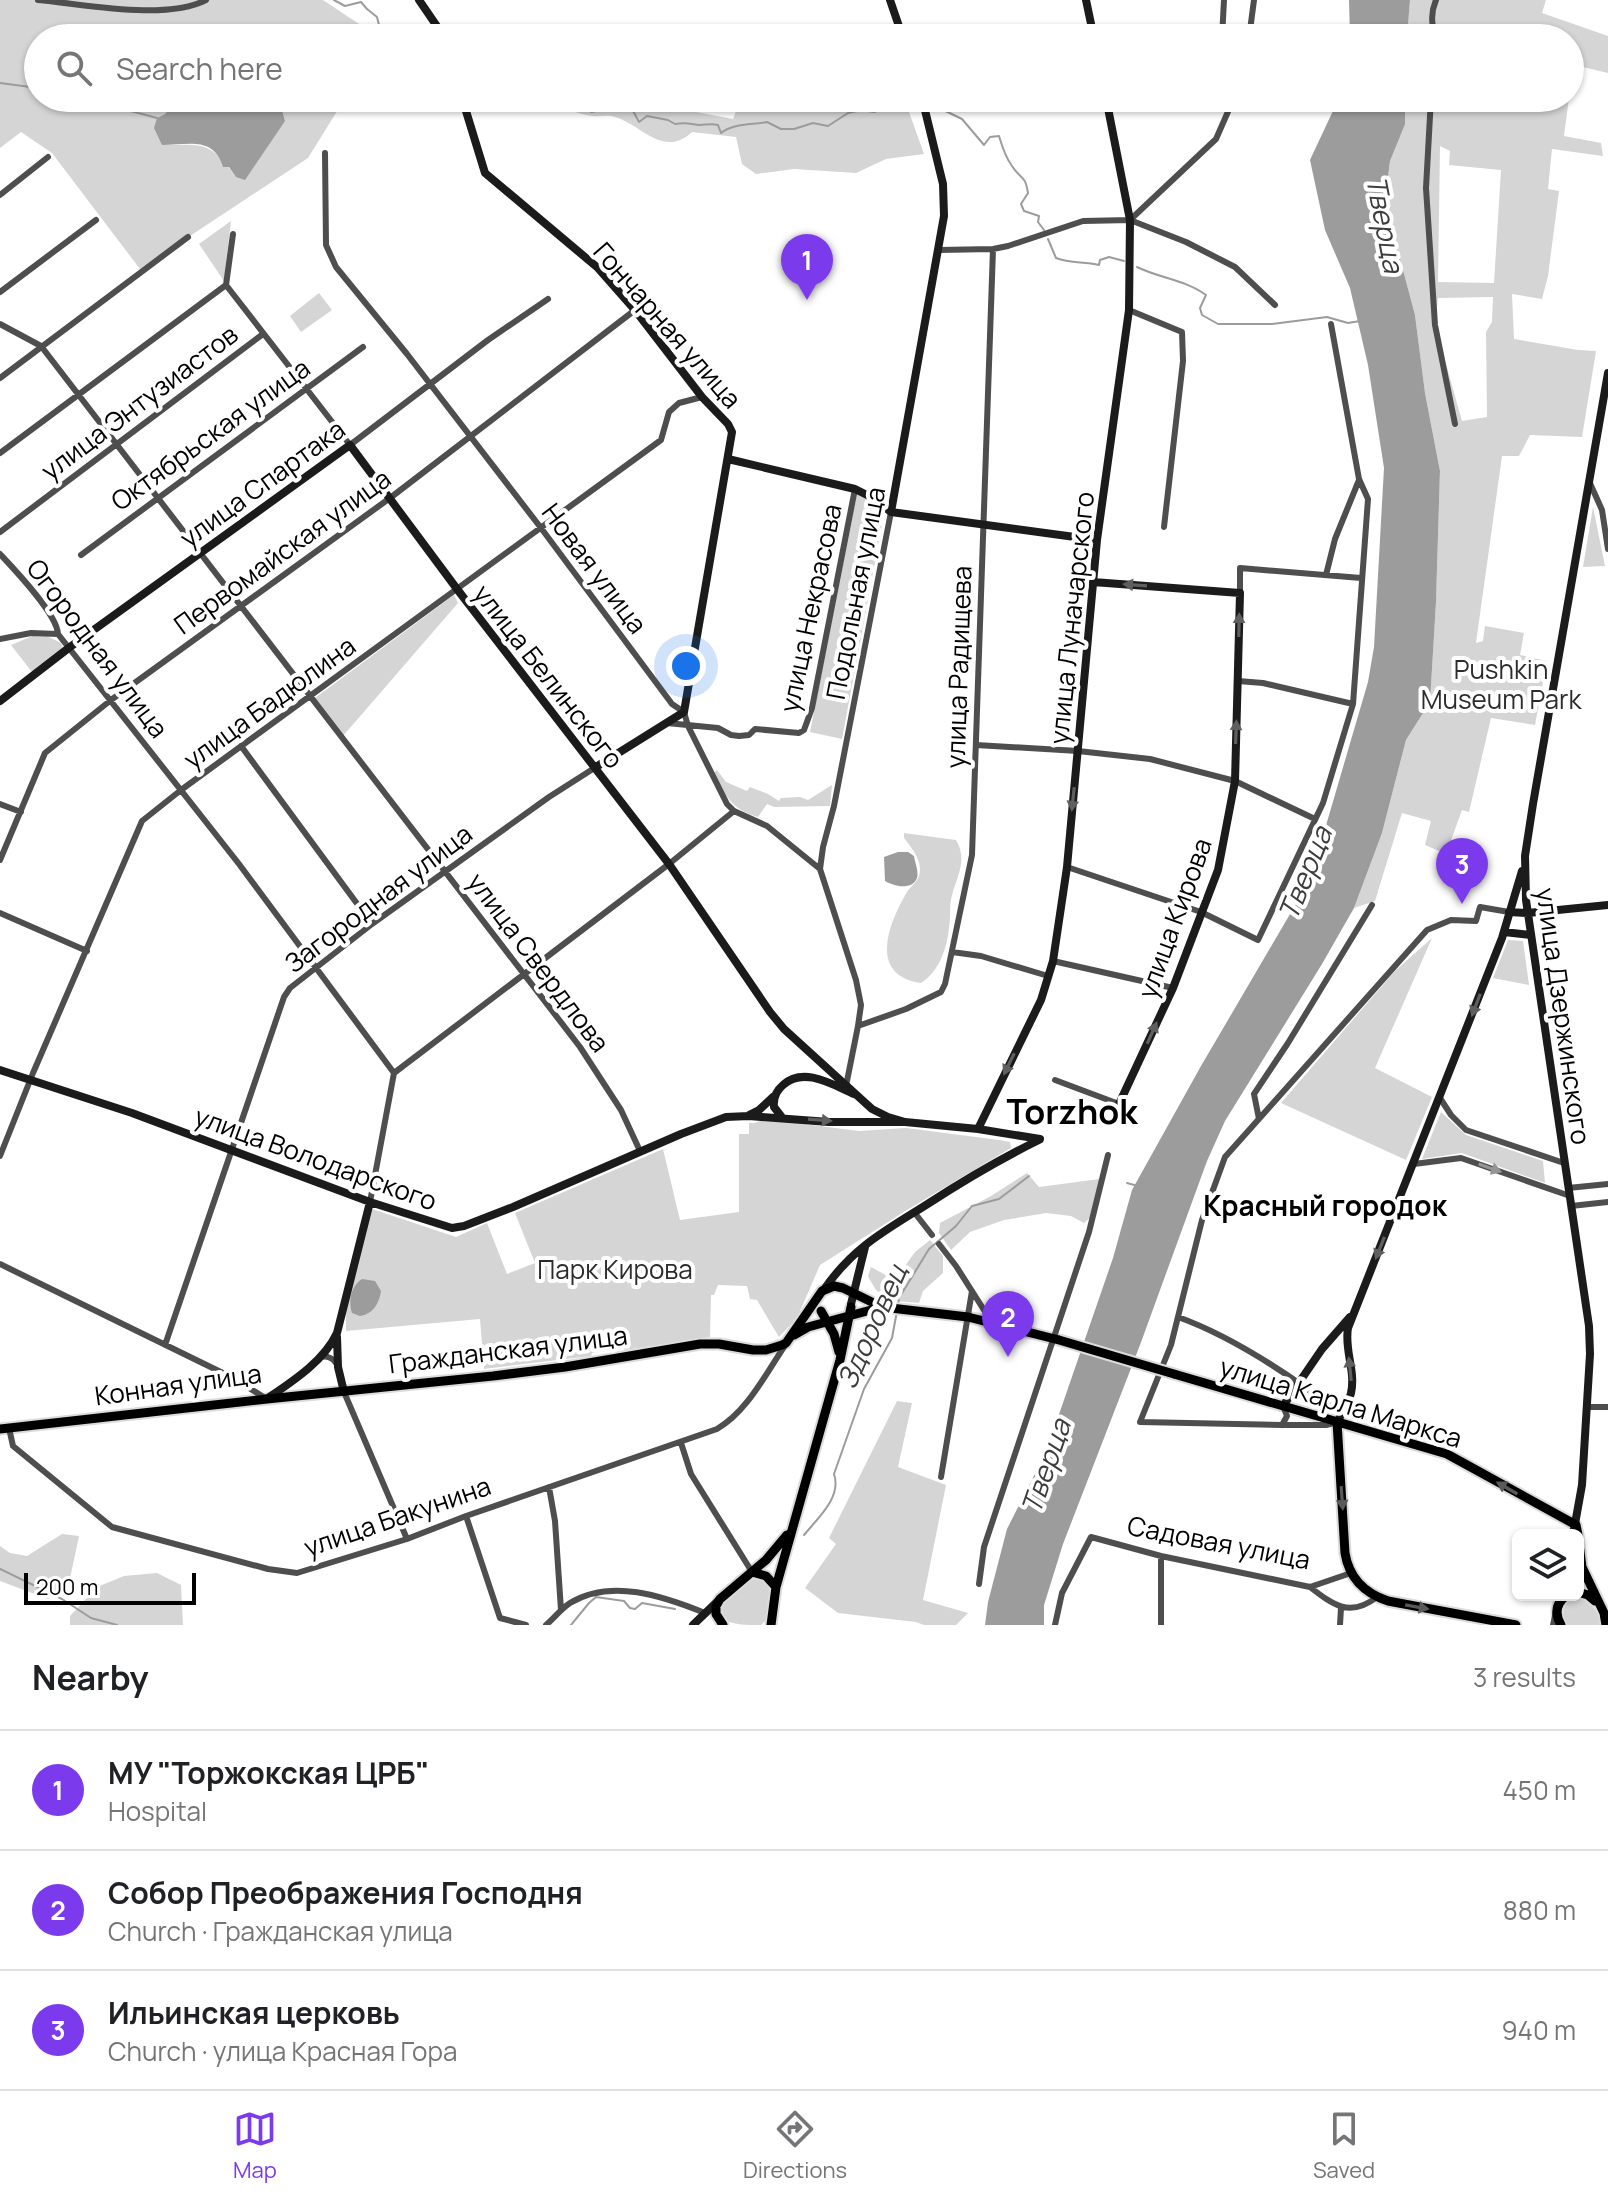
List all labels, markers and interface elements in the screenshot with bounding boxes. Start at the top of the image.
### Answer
search box [24,24,1584,112]
icon: search [52,46,96,90]
text: Search here [116,48,283,89]
water label: Тверца [1358,173,1414,277]
street label: Гончарная улица [586,234,750,416]
pin: 1 [781,234,833,300]
street label: улица Энтузиастов [33,316,245,488]
street label: Октябрьская улица [103,350,317,518]
street label: улица Спартака [172,411,352,555]
street label: Первомайская улица [166,460,398,642]
street label: Подольная улица [817,484,893,702]
street label: улица Луначарского [1040,490,1102,746]
street label: Новая улица [534,495,656,641]
street label: улица Некрасова [770,501,850,715]
street label: Огородная улица [19,551,177,745]
street label: улица Радищева [936,565,980,769]
street label: улица Белинского [466,577,632,775]
one-way arrow [1122,578,1147,591]
one-way arrow [1233,612,1246,637]
street label: улица Бадюлина [176,627,362,777]
your location [666,646,706,686]
park label: Pushkin Museum Park [1421,651,1582,717]
one-way arrow [1230,719,1243,744]
one-way arrow [1066,787,1079,812]
street label: Загородная улица [277,816,479,980]
water label: Тверца [1268,819,1340,925]
street label: улица Кирова [1128,833,1220,1003]
pin: 3 [1436,838,1488,904]
street label: улица Свердлова [460,865,618,1059]
street label: улица Дзержинского [1528,885,1600,1147]
one-way arrow [1469,993,1482,1017]
one-way arrow [1145,1022,1159,1045]
one-way arrow [1002,1053,1016,1076]
district label: Torzhok [1006,1088,1138,1134]
street label: улица Володарского [190,1097,442,1219]
one-way arrow [808,1114,833,1127]
one-way arrow [1478,1163,1502,1175]
district label: Красный городок [1203,1186,1448,1224]
one-way arrow [1373,1236,1386,1260]
park label: Парк Кирова [537,1251,693,1287]
water label: Здоровец [827,1257,915,1394]
pin: 2 [982,1291,1034,1357]
street label: Гражданская улица [387,1317,629,1381]
street label: улица Карла Маркса [1215,1348,1467,1456]
street label: Конная улица [92,1354,264,1414]
one-way arrow [1344,1356,1357,1381]
water label: Тверца [1011,1412,1079,1518]
street label: улица Бакунина [299,1467,495,1565]
one-way arrow [1496,1481,1518,1495]
one-way arrow [1336,1486,1349,1511]
street label: Садовая улица [1125,1507,1313,1577]
map controls [1512,1529,1584,1601]
button: layers [1512,1529,1584,1601]
scale bar [24,1569,196,1605]
text: 200 m [36,1572,98,1602]
one-way arrow [1405,1601,1430,1613]
text: Nearby [32,1654,148,1700]
text: 3 results [1473,1659,1576,1695]
text: МУ "Торжокская ЦРБ" [108,1752,430,1793]
text: 1 [52,1772,64,1808]
text: 450 m [1503,1772,1576,1808]
text: Hospital [108,1793,207,1829]
text: Собор Преображения Господня [108,1872,583,1913]
text: 2 [50,1892,66,1928]
text: 880 m [1503,1892,1576,1928]
text: Church · Гражданская улица [108,1913,453,1949]
text: Ильинская церковь [108,1992,400,2033]
text: 3 [50,2012,66,2048]
text: 940 m [1501,2012,1576,2048]
text: Church · улица Красная Гора [108,2033,457,2069]
tab: Map [233,2107,277,2185]
tab: Directions [743,2107,847,2185]
tab: Saved [1313,2107,1375,2185]

